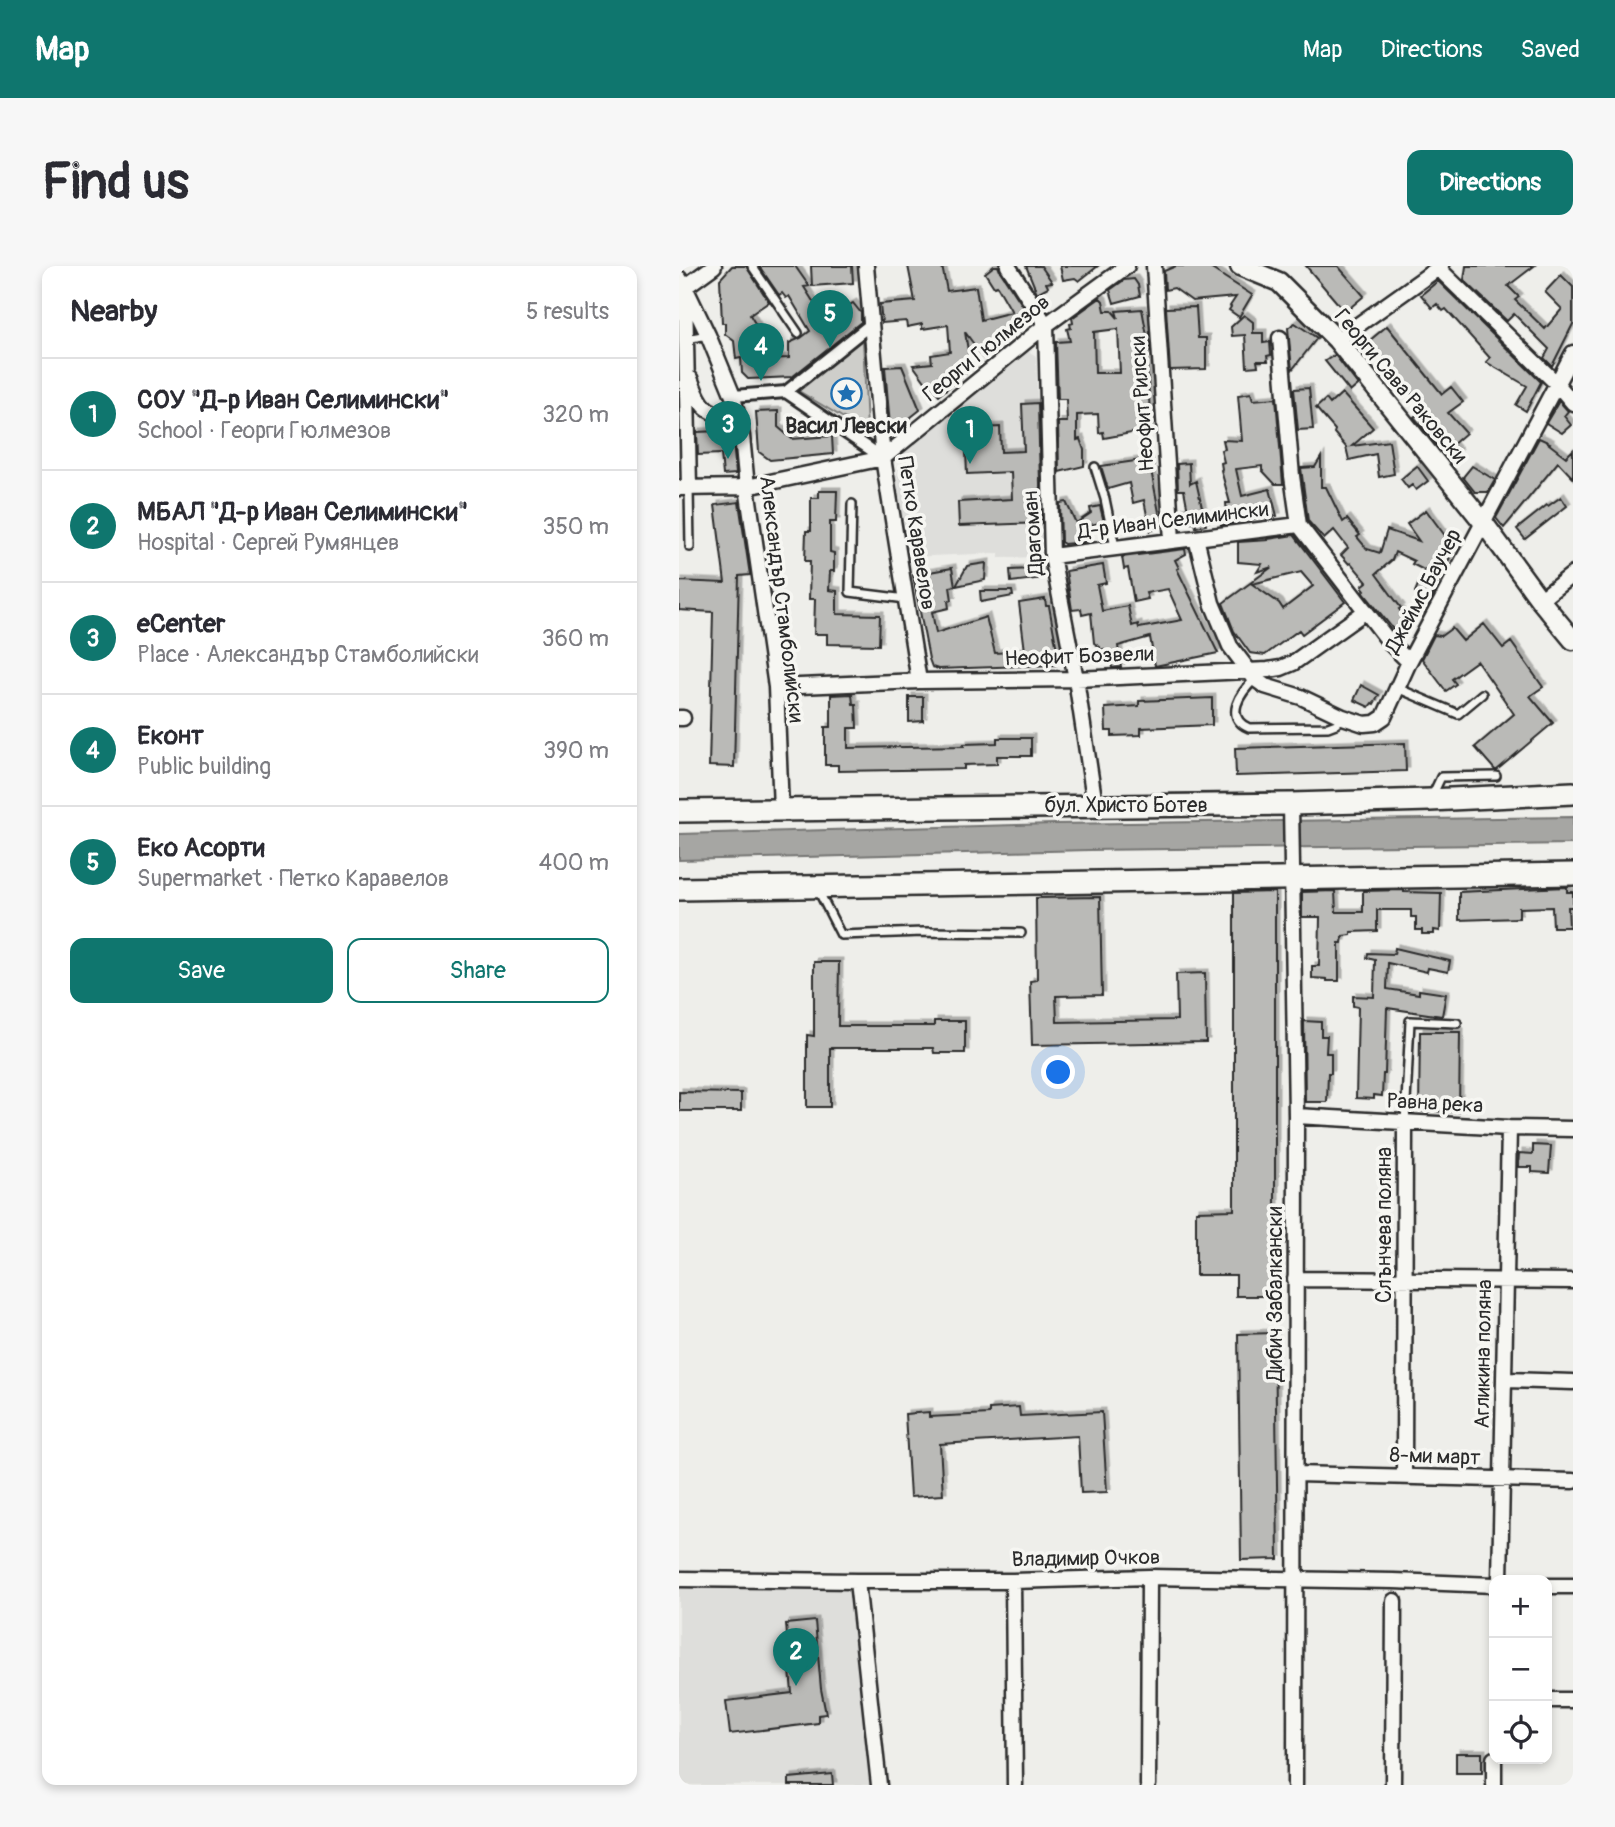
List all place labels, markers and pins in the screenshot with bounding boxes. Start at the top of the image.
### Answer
pin: 5 [807,290,853,348]
pin: 4 [738,323,784,381]
place icon: Васил Левски [829,377,863,411]
pin: 3 [705,401,751,459]
pin: 1 [947,406,993,464]
place label: Васил Левски [785,413,907,440]
pin: 2 [773,1628,819,1686]

